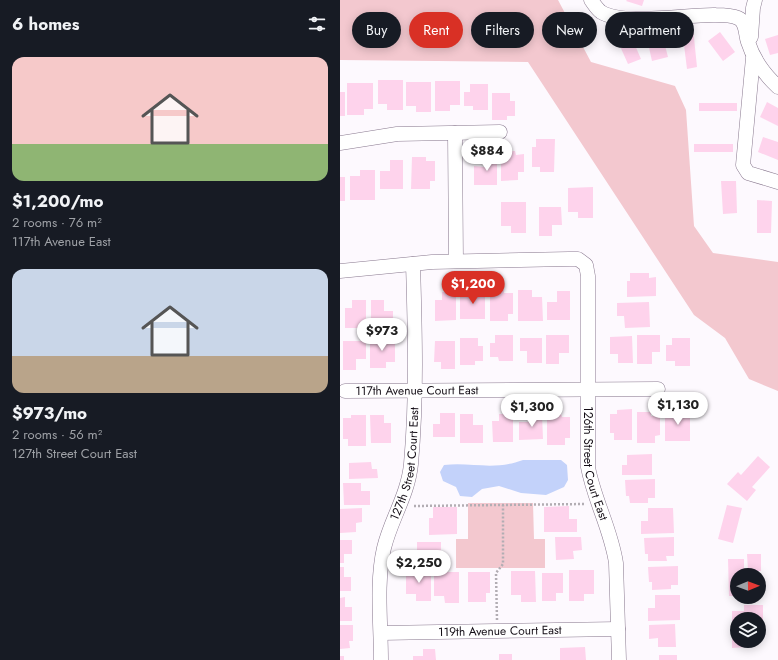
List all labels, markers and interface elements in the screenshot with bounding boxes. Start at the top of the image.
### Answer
text: 6 homes [12,12,80,36]
chip: Buy [352,12,401,48]
chip: Rent [409,12,463,48]
chip: Filters [471,12,534,48]
chip: New [542,12,597,48]
chip: Apartment [605,12,694,48]
icon: filters [306,13,328,35]
icon: home [134,83,206,155]
pin: $884 [463,138,511,172]
text: $884 [470,141,504,160]
text: $1,200/mo [12,189,104,213]
text: 2 rooms · 76 m² [12,213,102,232]
text: 117th Avenue East [12,232,111,251]
pin: $1,200 [440,271,506,305]
text: $1,200 [451,274,495,293]
icon: home [134,295,206,367]
pin: $973 [358,318,406,352]
text: $973 [366,321,398,340]
street label: 117th Avenue Court East [356,381,479,400]
pin: $1,130 [645,392,711,426]
pin: $1,300 [499,394,565,428]
text: $1,130 [657,395,699,414]
text: $1,300 [510,397,554,416]
text: $973/mo [12,401,87,425]
street label: 126th Street Court East [579,406,613,523]
street label: 127th Street Court East [385,407,423,523]
text: 2 rooms · 56 m² [12,425,102,444]
text: 127th Street Court East [12,444,137,463]
pin: $2,250 [386,550,452,584]
text: $2,250 [396,553,442,572]
north arrow [730,568,766,604]
map controls [730,568,766,648]
button: layers [730,612,766,648]
street label: 119th Avenue Court East [438,621,562,641]

